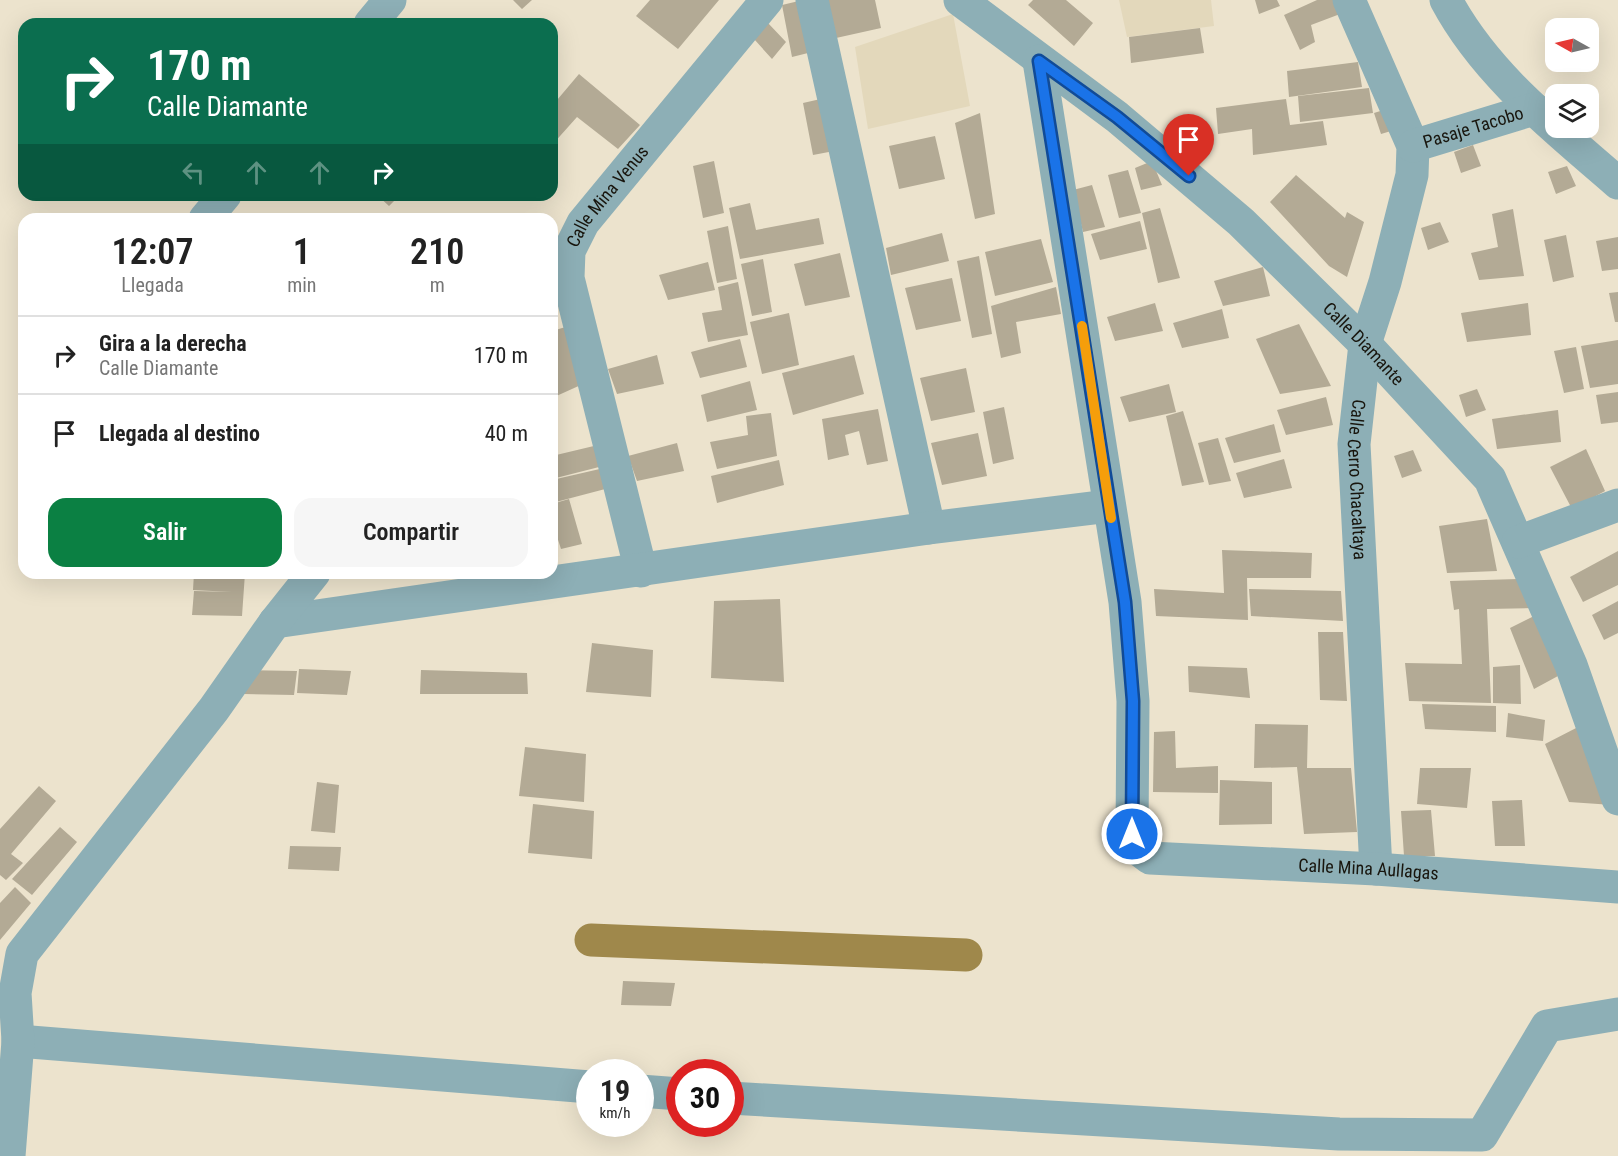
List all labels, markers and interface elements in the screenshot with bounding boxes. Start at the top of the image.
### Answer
north arrow [1545,18,1599,72]
map controls [1545,18,1599,138]
text: 170 m [147,41,252,90]
icon: right [48,42,126,120]
button: layers [1545,84,1599,138]
text: Calle Diamante [147,91,308,123]
street label: Pasaje Tacobo [1420,102,1526,152]
pin [1163,114,1214,176]
icon: arrive [1172,123,1205,156]
street label: Calle Mina Venus [562,141,652,250]
icon: left [177,156,210,189]
icon: ahead [240,156,273,189]
icon: ahead [303,156,336,189]
icon: right [366,156,399,189]
text: 12:07 [112,231,194,273]
text: 1 [293,231,311,273]
text: 210 [410,231,464,273]
text: Llegada [121,273,184,297]
text: min [287,273,316,297]
text: m [430,273,445,297]
street label: Calle Diamante [1319,298,1409,389]
text: Gira a la derecha [99,331,247,356]
icon: right [48,339,81,372]
text: 170 m [474,343,528,368]
text: Calle Diamante [99,356,218,380]
street label: Calle Cerro Chacaltaya [1344,398,1371,560]
icon: arrive [48,417,81,450]
text: Llegada al destino [99,421,260,446]
text: 40 m [485,421,528,446]
button: Salir [48,498,282,567]
button: Compartir [294,498,528,567]
position arrow [1100,802,1164,866]
street label: Calle Mina Aullagas [1298,854,1439,884]
speed limit sign: 30 [666,1059,744,1137]
text: 19 [600,1073,630,1108]
text: km/h [600,1104,630,1122]

